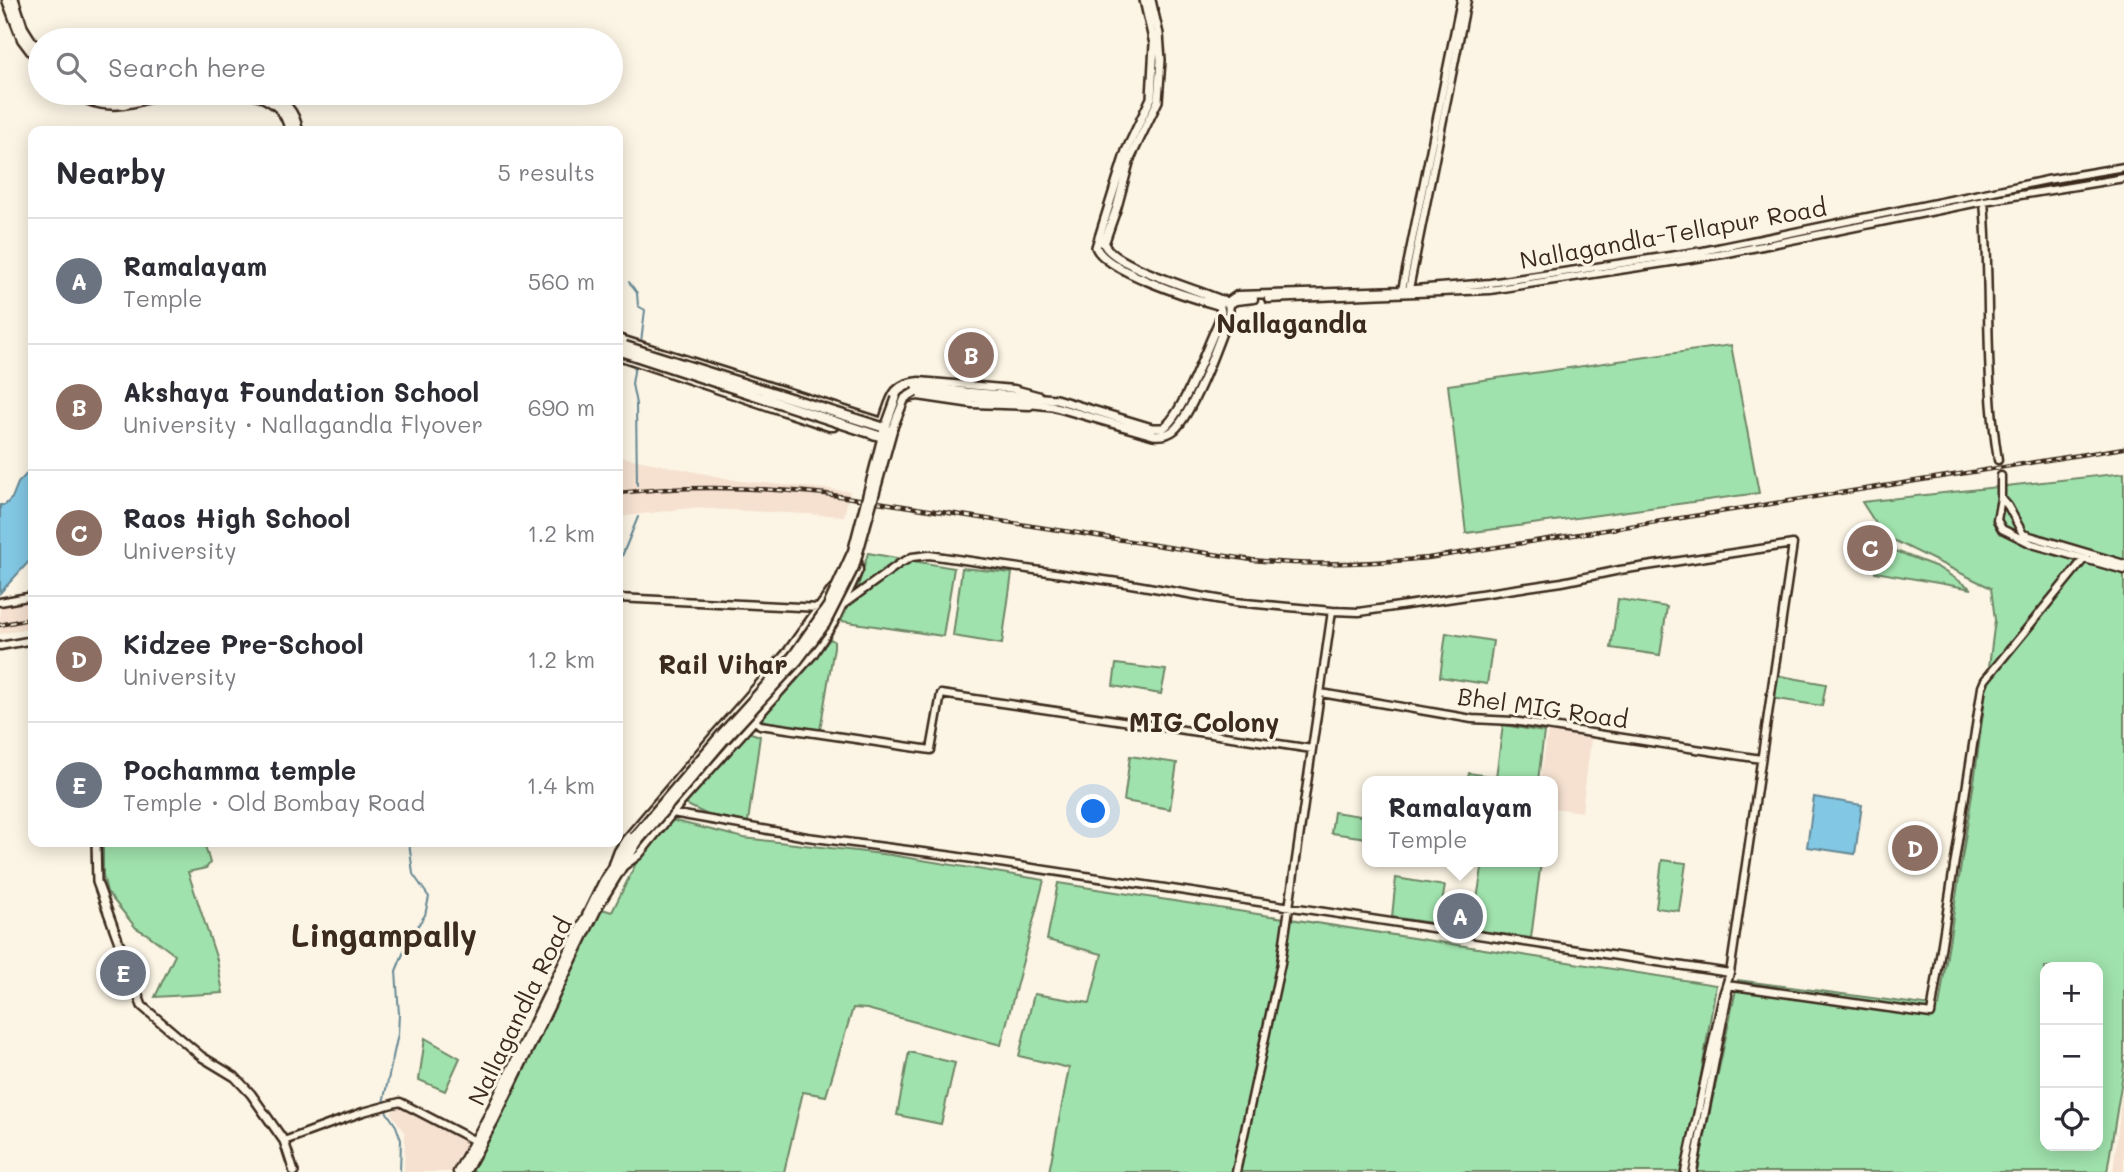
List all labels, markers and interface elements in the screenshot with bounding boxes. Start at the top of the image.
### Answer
search box [28,28,623,105]
icon: search [52,48,90,86]
text: Search here [108,50,266,84]
text: Nearby [56,152,166,192]
text: 5 results [498,157,595,187]
street label: Nallagandla-Tellapur Road [1517,191,1829,275]
text: Ramalayam [123,249,267,283]
text: A [71,266,87,296]
text: 560 m [528,266,595,296]
text: Temple [123,283,203,313]
district label: Nallagandla [1216,306,1368,340]
pin: B [948,329,994,381]
text: Akshaya Foundation School [123,375,479,409]
text: B [71,392,87,422]
text: 690 m [528,392,595,422]
text: University · Nallagandla Flyover [123,409,483,439]
text: Raos High School [123,501,350,535]
text: C [70,518,88,548]
text: 1.2 km [527,518,595,548]
pin: C [1847,522,1893,574]
text: University [123,535,236,565]
text: Kidzee Pre-School [123,627,364,661]
text: D [71,644,87,674]
text: 1.2 km [527,644,595,674]
district label: Rail Vihar [658,647,788,681]
text: University [123,661,236,691]
street label: Bhel MIG Road [1456,680,1630,734]
district label: MIG Colony [1129,705,1279,739]
text: Pochamma temple [123,753,356,787]
text: E [72,770,86,800]
text: 1.4 km [527,770,595,800]
popup [1362,776,1558,867]
text: Temple · Old Bombay Road [123,787,425,817]
text: Ramalayam [1388,790,1532,824]
your location [1076,794,1110,828]
pin: D [1892,822,1938,874]
text: Temple [1388,824,1467,854]
pin: A [1437,890,1483,942]
street label: Nallagandla Road [460,912,578,1110]
district label: Lingampally [291,913,477,956]
pin: E [100,947,146,999]
map controls [2040,962,2103,1151]
button: + [2040,962,2103,1025]
button: − [2040,1025,2103,1088]
button: locate [2040,1088,2103,1151]

